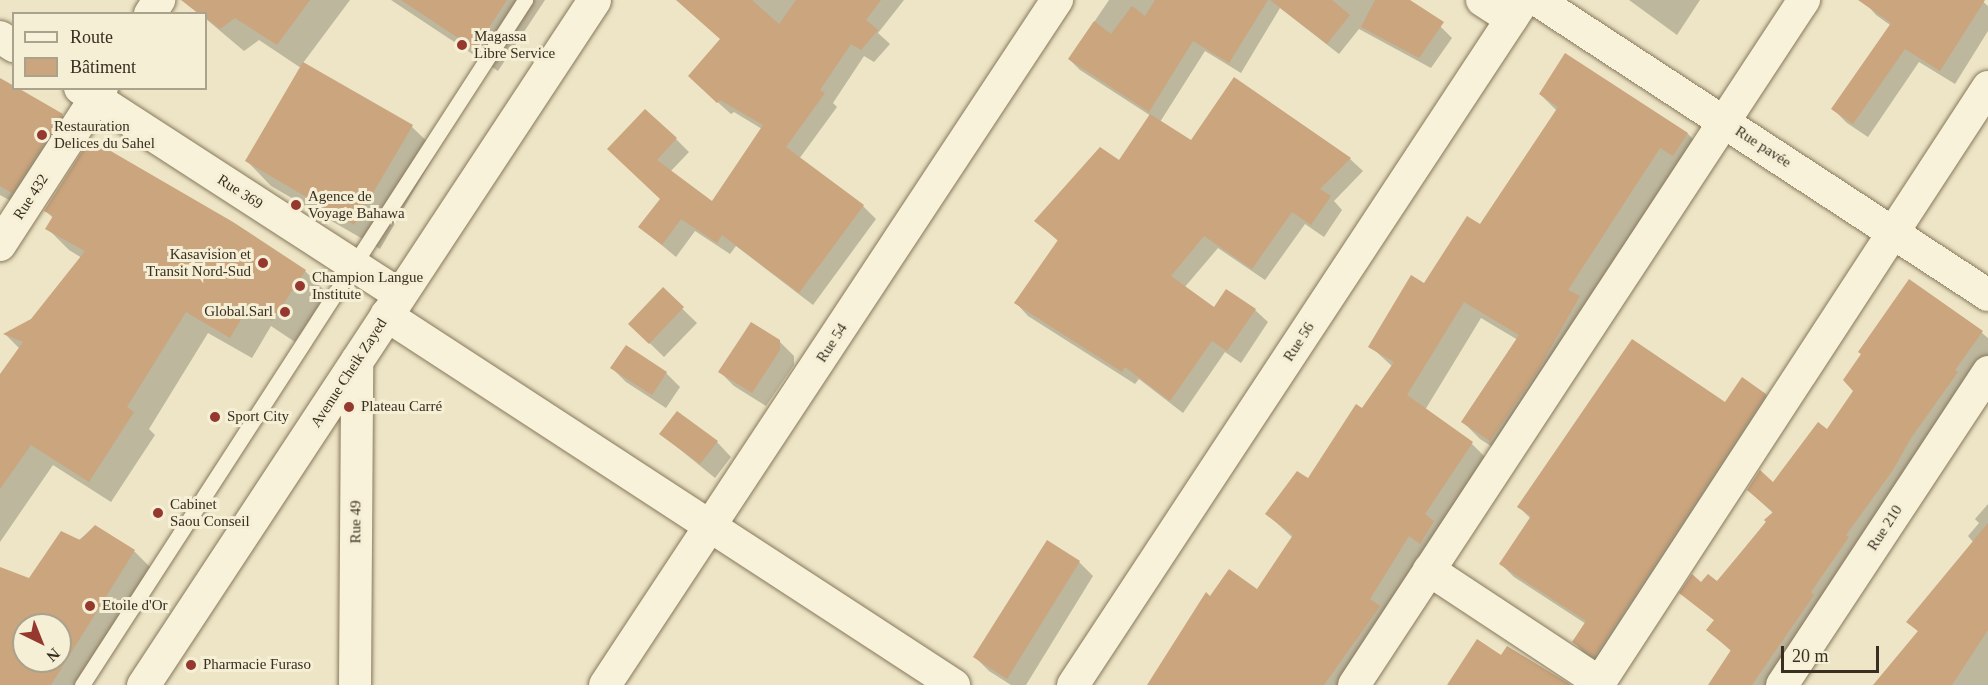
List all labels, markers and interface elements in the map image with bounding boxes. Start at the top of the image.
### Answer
legend [12,12,207,90]
text: Route [70,27,113,47]
place label: Magassa Libre Service [474,27,555,62]
marker: Magassa Libre Service [455,38,469,52]
text: Bâtiment [70,57,136,77]
place label: Restauration Delices du Sahel [54,117,155,152]
street label: Rue pavée [1732,122,1794,172]
marker: Restauration Delices du Sahel [35,128,49,142]
street label: Rue 432 [10,171,52,223]
street label: Rue 369 [214,171,266,213]
place label: Agence de Voyage Bahawa [308,187,405,222]
marker: Agence de Voyage Bahawa [289,198,303,212]
place label: Kasavision et Transit Nord-Sud [146,245,251,280]
marker: Kasavision et Transit Nord-Sud [256,256,270,270]
place label: Champion Langue Institute [312,268,423,303]
marker: Champion Langue Institute [293,279,307,293]
place label: Global.Sarl [204,303,273,321]
marker: Global.Sarl [278,305,292,319]
street label: Avenue Cheik Zayed [307,315,391,431]
street label: Rue 56 [1280,319,1318,365]
street label: Rue 54 [813,320,851,366]
place label: Plateau Carré [361,398,442,416]
marker: Plateau Carré [342,400,356,414]
place label: Sport City [227,408,289,426]
marker: Sport City [208,410,222,424]
place label: Cabinet Saou Conseil [170,495,250,530]
street label: Rue 49 [347,501,365,543]
street label: Rue 210 [1864,502,1906,554]
marker: Cabinet Saou Conseil [151,506,165,520]
place label: Etoile d'Or [102,597,168,615]
marker: Etoile d'Or [83,599,97,613]
north arrow [12,613,72,673]
scale bar [1784,634,1882,672]
text: N [43,645,63,665]
text: 20 m [1792,646,1829,666]
place label: Pharmacie Furaso [203,656,311,674]
marker: Pharmacie Furaso [184,658,198,672]

